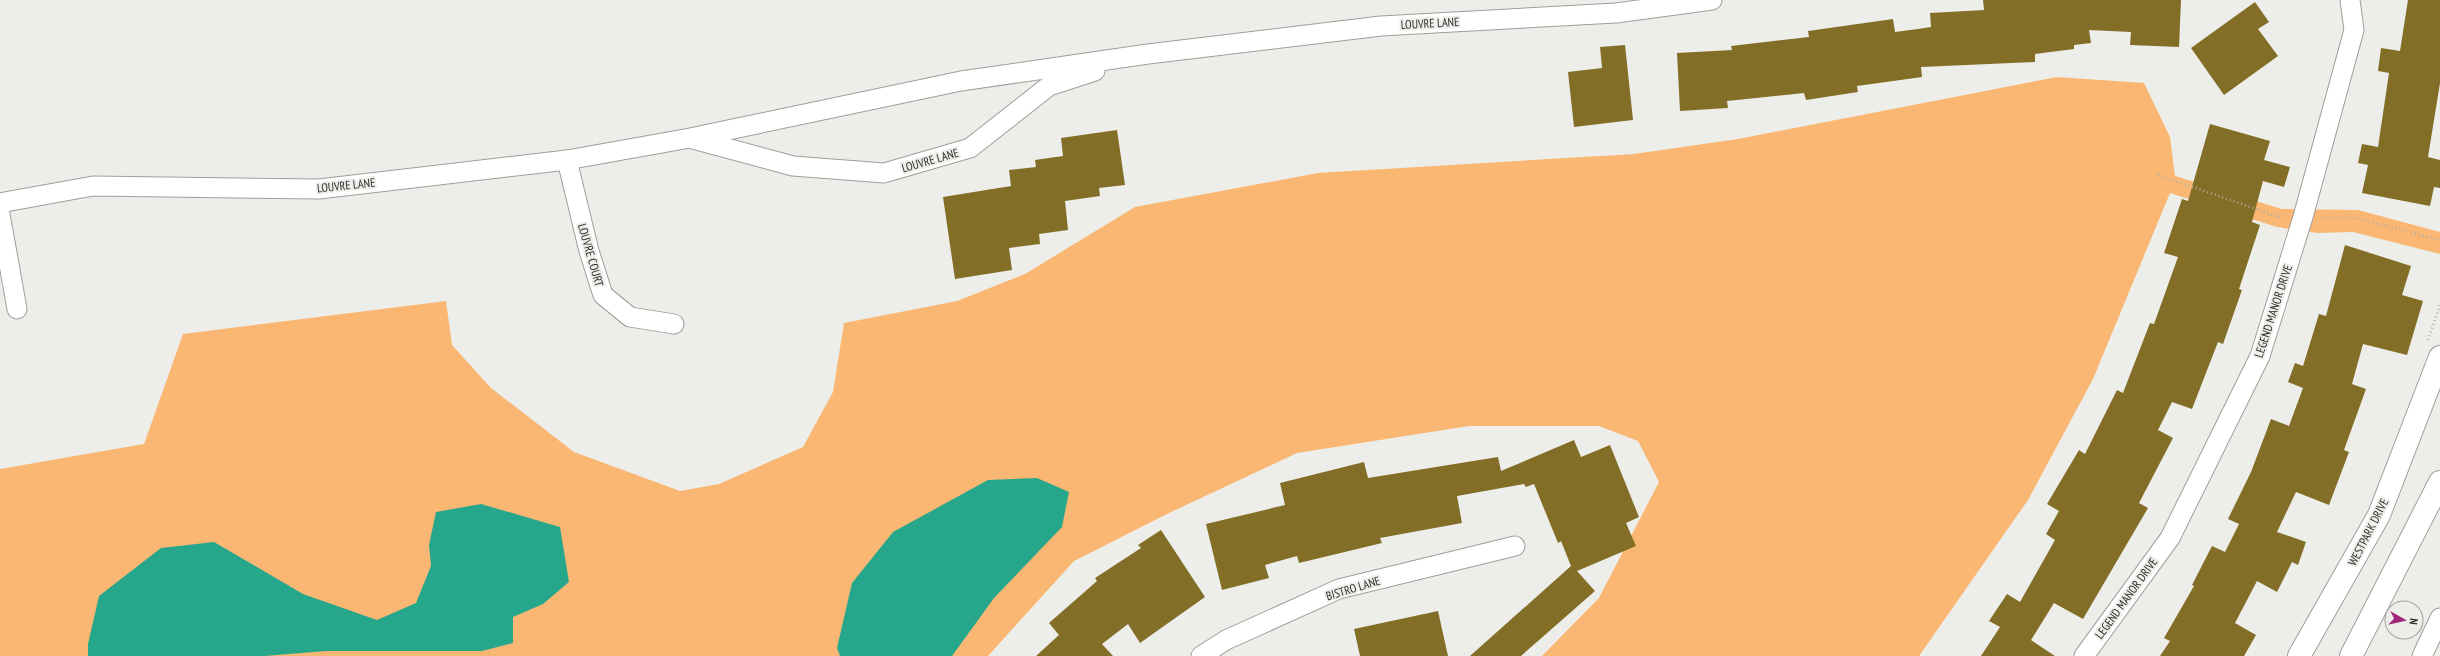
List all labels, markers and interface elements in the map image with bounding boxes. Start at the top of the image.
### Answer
street label: LOUVRE LANE [1400,14,1460,32]
street label: LOUVRE LANE [900,145,960,175]
street label: LOUVRE LANE [316,174,376,196]
street label: LOUVRE COURT [575,222,607,289]
street label: LEGEND MANOR DRIVE [2251,263,2295,359]
street label: WESTPARK DRIVE [2345,496,2391,568]
street label: LEGEND MANOR DRIVE [2092,554,2160,642]
street label: BISTRO LANE [1324,573,1382,603]
north arrow [2384,600,2424,640]
text: N [2407,617,2421,625]

